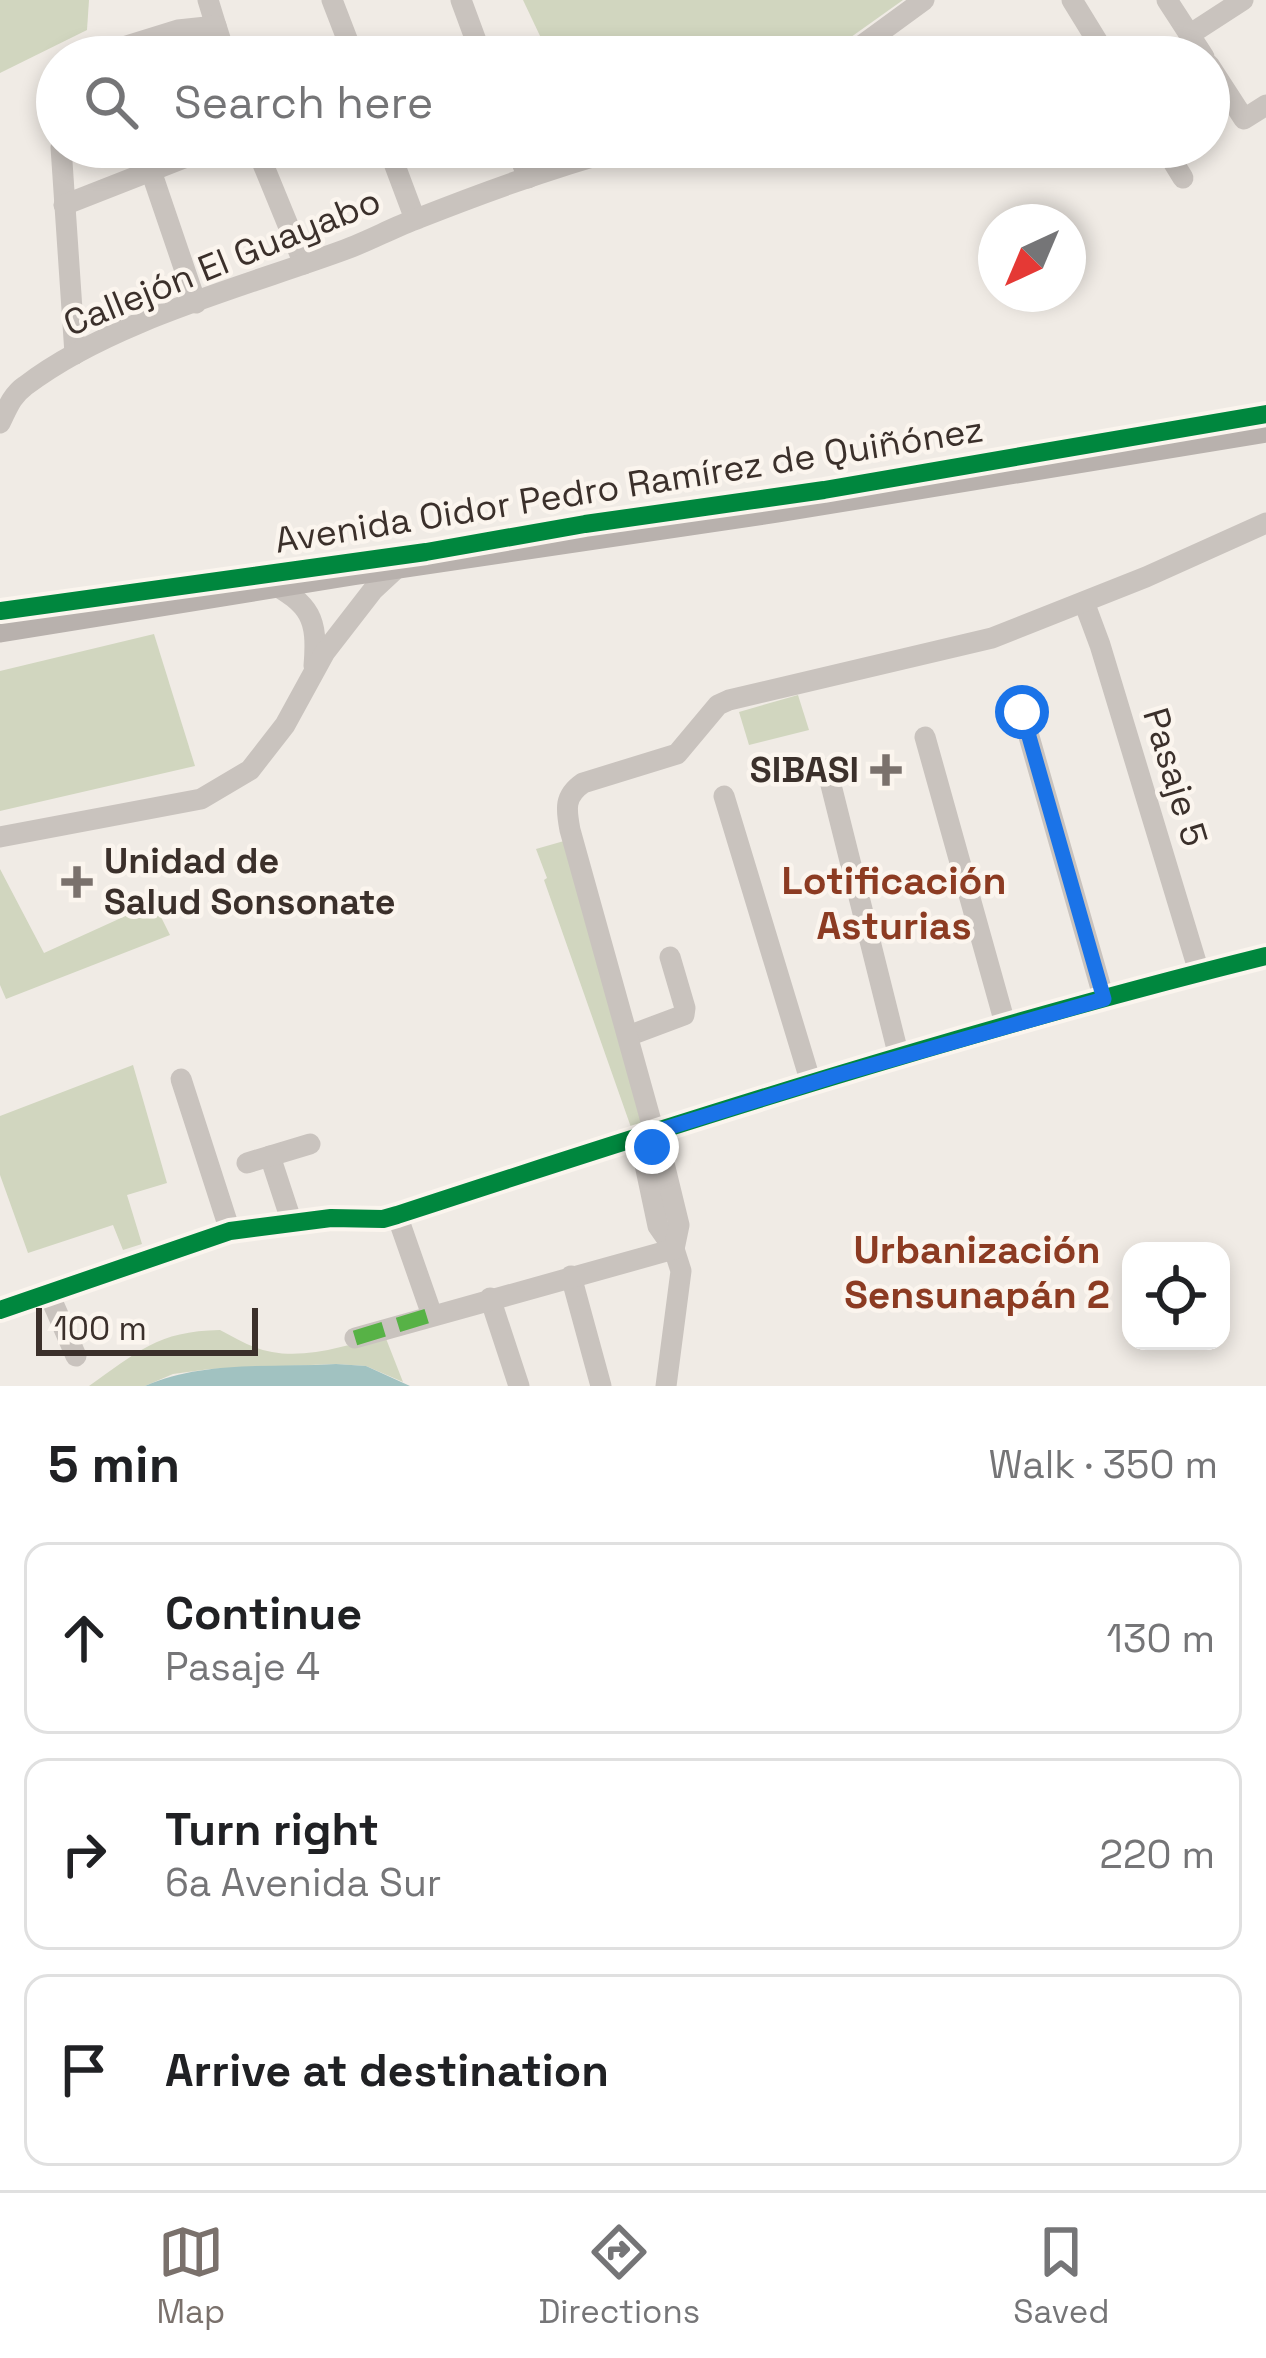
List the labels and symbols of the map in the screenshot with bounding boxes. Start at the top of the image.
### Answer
street label: Callejón El Guayabo [57,177,387,347]
north arrow [978,204,1086,312]
street label: Avenida Oidor Pedro Ramírez de Quiñónez [272,406,986,564]
route start [995,685,1049,739]
street label: Pasaje 5 [1132,702,1218,852]
place label: SIBASI [750,747,859,793]
marker: SIBASI [870,754,902,786]
place label: Unidad de Salud Sonsonate [104,838,396,925]
district label: Lotificación Asturias [782,856,1006,950]
marker: Unidad de Salud Sonsonate [61,866,93,898]
route end [625,1120,679,1174]
district label: Urbanización Sensunapán 2 [844,1225,1110,1319]
scale bar [36,1302,258,1355]

